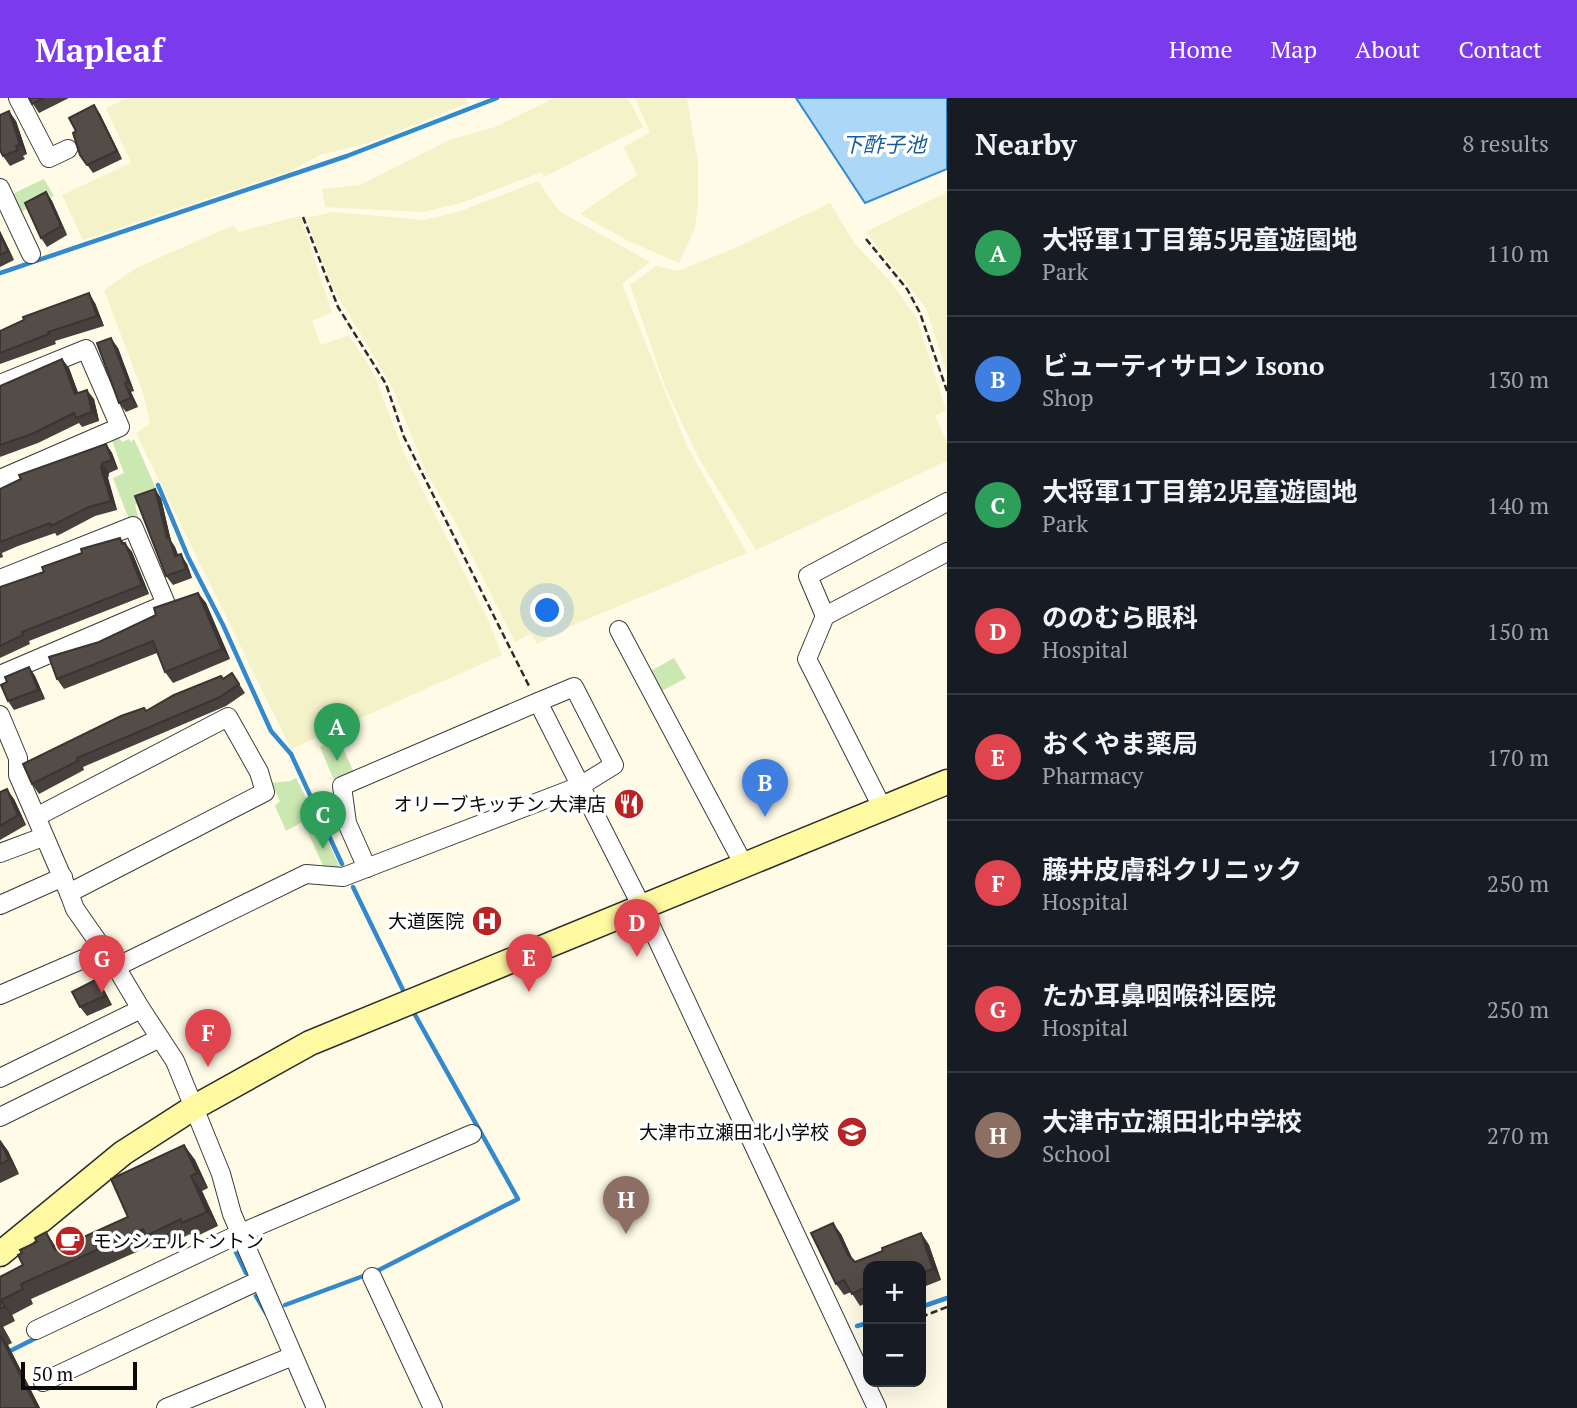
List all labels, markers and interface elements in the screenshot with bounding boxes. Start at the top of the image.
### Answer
text: Mapleaf [35,28,164,71]
text: Home [1169,33,1233,65]
text: Map [1271,33,1317,65]
text: About [1355,33,1421,65]
text: Contact [1459,33,1542,65]
text: Nearby [975,124,1077,164]
text: 8 results [1462,128,1549,159]
water label: 下酢子池 [842,130,928,158]
text: 大将軍1丁目第5児童遊園地 [1042,222,1357,256]
text: A [990,238,1006,269]
text: 110 m [1487,238,1549,269]
text: Park [1042,256,1088,287]
text: ビューティサロン Isono [1042,348,1325,382]
text: B [991,364,1005,395]
text: 130 m [1487,364,1549,395]
text: Shop [1042,382,1094,413]
text: 大将軍1丁目第2児童遊園地 [1042,474,1357,508]
text: C [991,490,1006,521]
text: 140 m [1487,490,1549,521]
text: Park [1042,508,1088,539]
your location [530,593,564,627]
text: ののむら眼科 [1042,600,1198,634]
text: D [990,616,1006,647]
text: 150 m [1487,616,1549,647]
text: Hospital [1042,634,1128,665]
pin: A [314,703,360,761]
text: おくやま薬局 [1042,726,1198,760]
text: E [991,742,1005,773]
text: 170 m [1487,742,1549,773]
pin: B [742,759,788,817]
text: Pharmacy [1042,760,1143,791]
restaurant icon: オリーブキッチン 大津店 [612,787,646,821]
pin: C [300,791,346,849]
place label: オリーブキッチン 大津店 [394,791,606,816]
text: 藤井皮膚科クリニック [1042,852,1302,886]
text: F [991,868,1005,899]
text: 250 m [1487,868,1549,899]
text: Hospital [1042,886,1128,917]
pin: D [614,899,660,957]
hospital icon: 大道医院 [470,904,504,938]
place label: 大道医院 [388,908,464,933]
pin: E [506,934,552,992]
pin: G [79,935,125,993]
text: たか耳鼻咽喉科医院 [1042,978,1276,1012]
text: G [990,994,1006,1025]
text: 250 m [1487,994,1549,1025]
pin: F [185,1009,231,1067]
text: Hospital [1042,1012,1128,1043]
text: 大津市立瀬田北中学校 [1042,1104,1302,1138]
school or university icon: 大津市立瀬田北小学校 [835,1115,869,1149]
place label: 大津市立瀬田北小学校 [639,1119,829,1144]
text: H [989,1120,1007,1151]
text: 270 m [1487,1120,1549,1151]
text: School [1042,1138,1111,1169]
pin: H [603,1176,649,1234]
cafe icon: モンシェルトントン [53,1224,87,1258]
place label: モンシェルトントン [93,1228,264,1253]
map controls [863,1261,926,1387]
button: + [863,1261,926,1324]
button: − [863,1324,926,1387]
scale bar [21,1359,136,1391]
text: 50 m [32,1361,73,1386]

